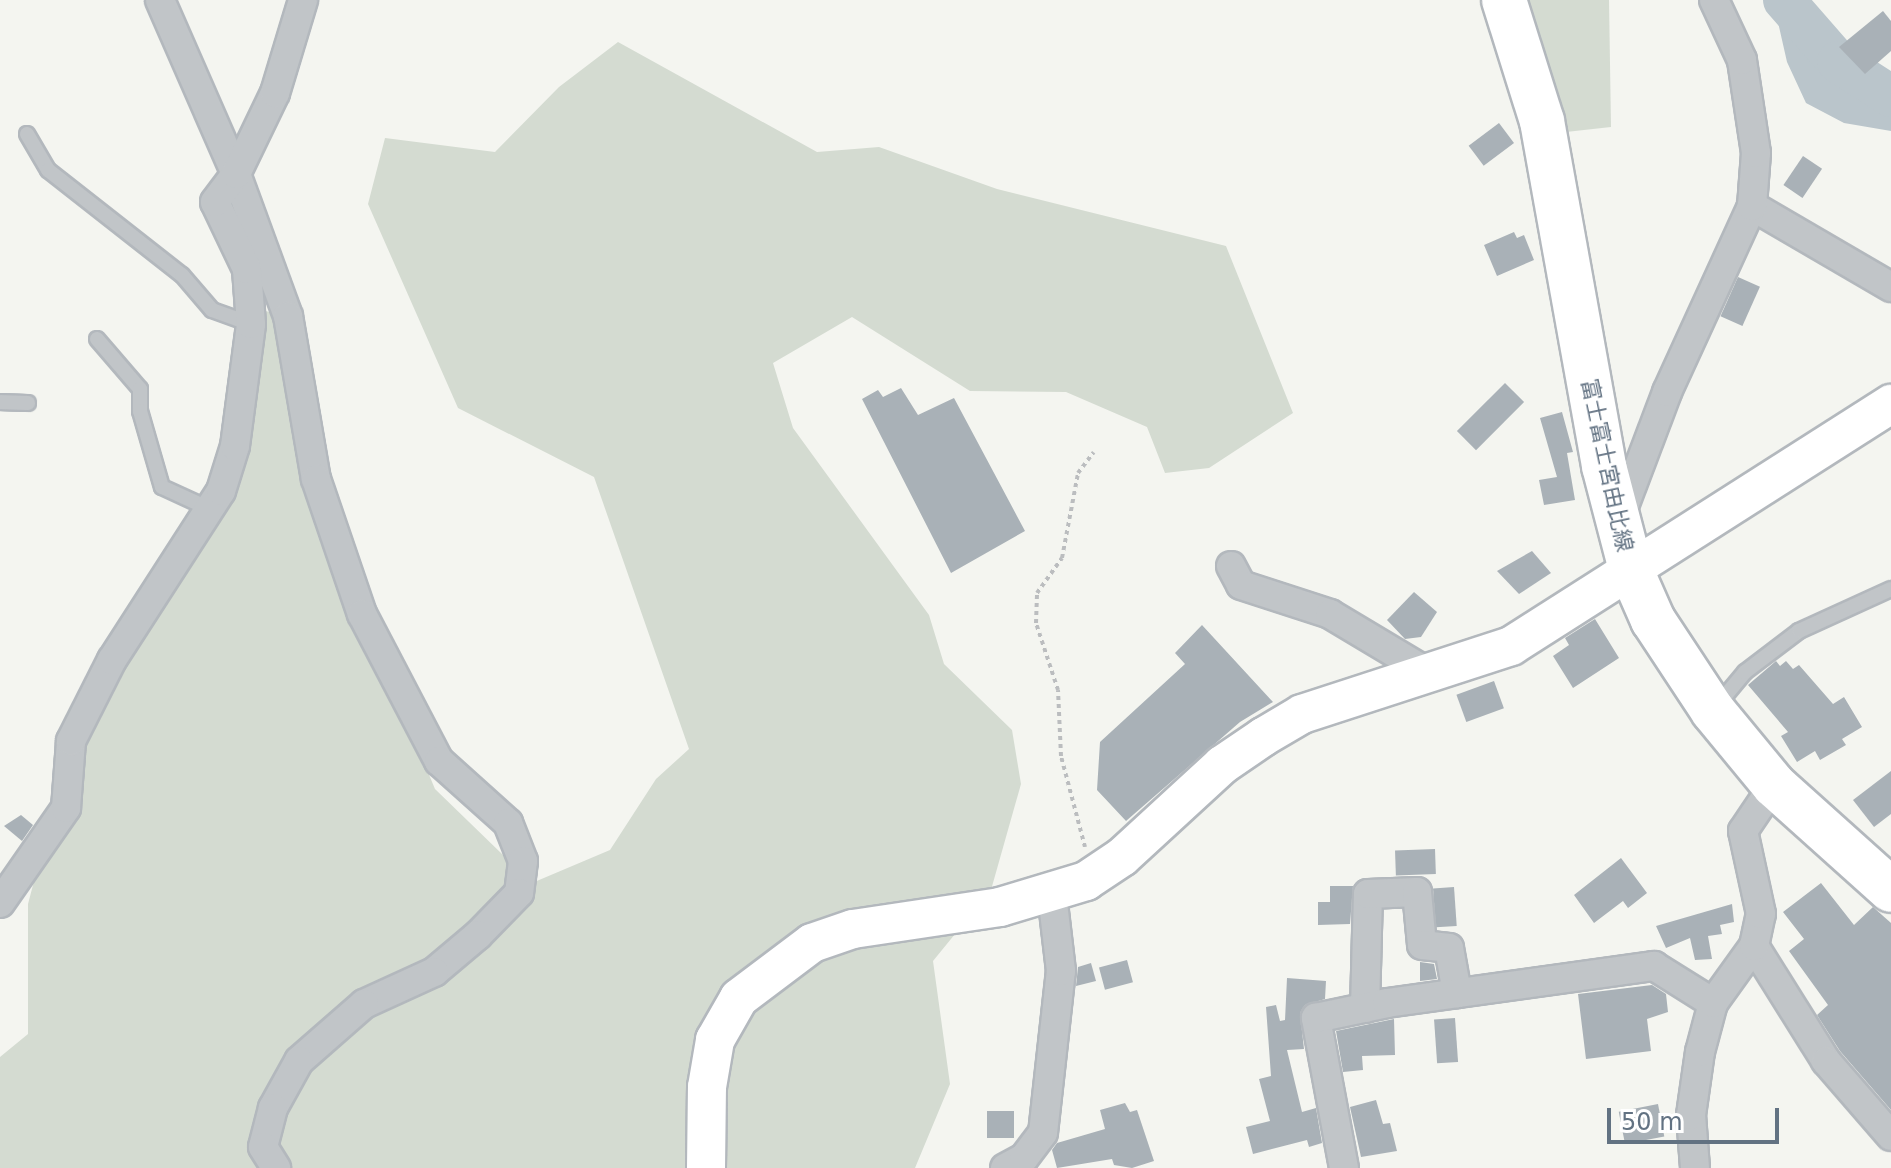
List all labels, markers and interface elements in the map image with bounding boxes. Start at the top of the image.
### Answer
street label: 富士富士宮由比線 [1576,376,1638,554]
scale bar [1611,1092,1783,1142]
text: 50 m [1621,1108,1683,1136]

